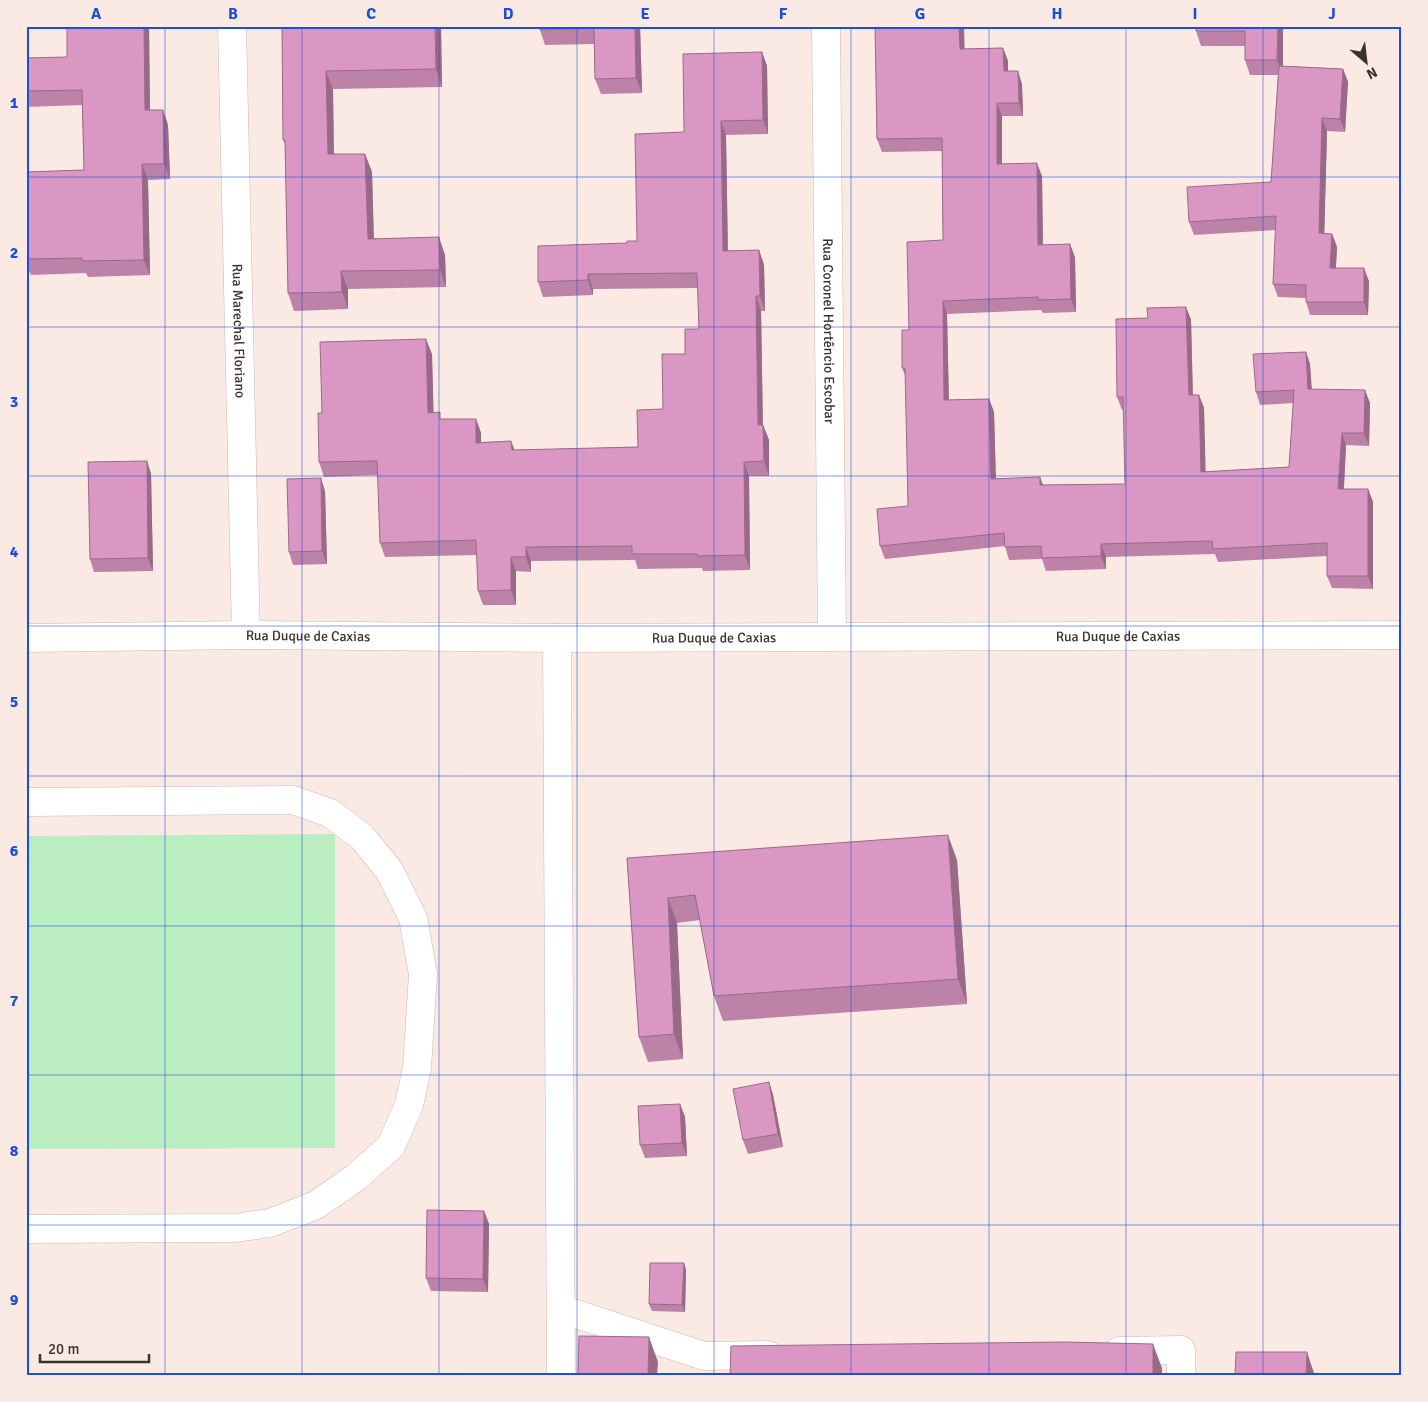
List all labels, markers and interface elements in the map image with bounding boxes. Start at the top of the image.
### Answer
text: A [91,4,102,24]
text: B [228,4,238,24]
text: C [366,4,376,24]
text: D [503,4,514,24]
text: E [640,4,650,24]
text: F [779,4,788,24]
text: G [915,4,925,24]
text: H [1052,4,1062,24]
text: I [1192,4,1198,24]
text: J [1328,4,1336,24]
north arrow [1340,38,1390,88]
text: N [1364,63,1380,83]
text: 1 [10,93,19,113]
street label: Rua Coronel Hortêncio Escobar [819,238,838,425]
text: 2 [10,243,18,263]
street label: Rua Marechal Floriano [228,263,249,398]
text: 3 [10,392,18,412]
text: 4 [10,542,19,562]
street label: Rua Duque de Caxias [246,627,370,645]
street label: Rua Duque de Caxias [1056,628,1180,645]
street label: Rua Duque de Caxias [652,629,776,647]
text: 5 [10,692,18,712]
text: 6 [10,841,19,861]
text: 7 [10,991,19,1011]
text: 8 [10,1141,19,1161]
text: 9 [10,1290,19,1310]
scale bar [40,1332,149,1364]
text: 20 m [48,1340,79,1358]

